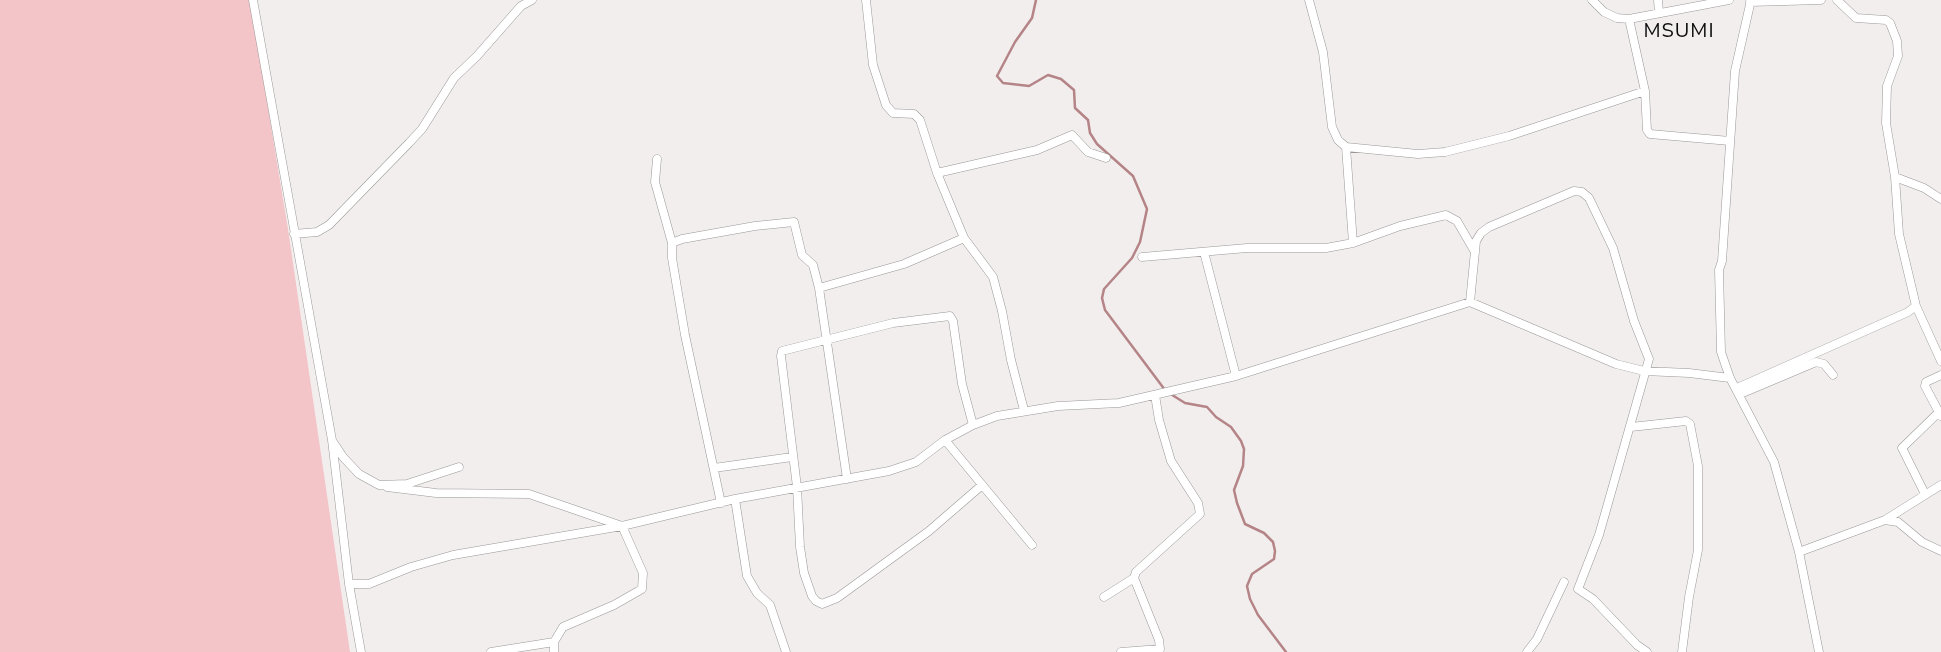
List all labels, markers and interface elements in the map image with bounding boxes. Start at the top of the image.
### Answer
district label: MSUMI [1643,20,1715,44]

